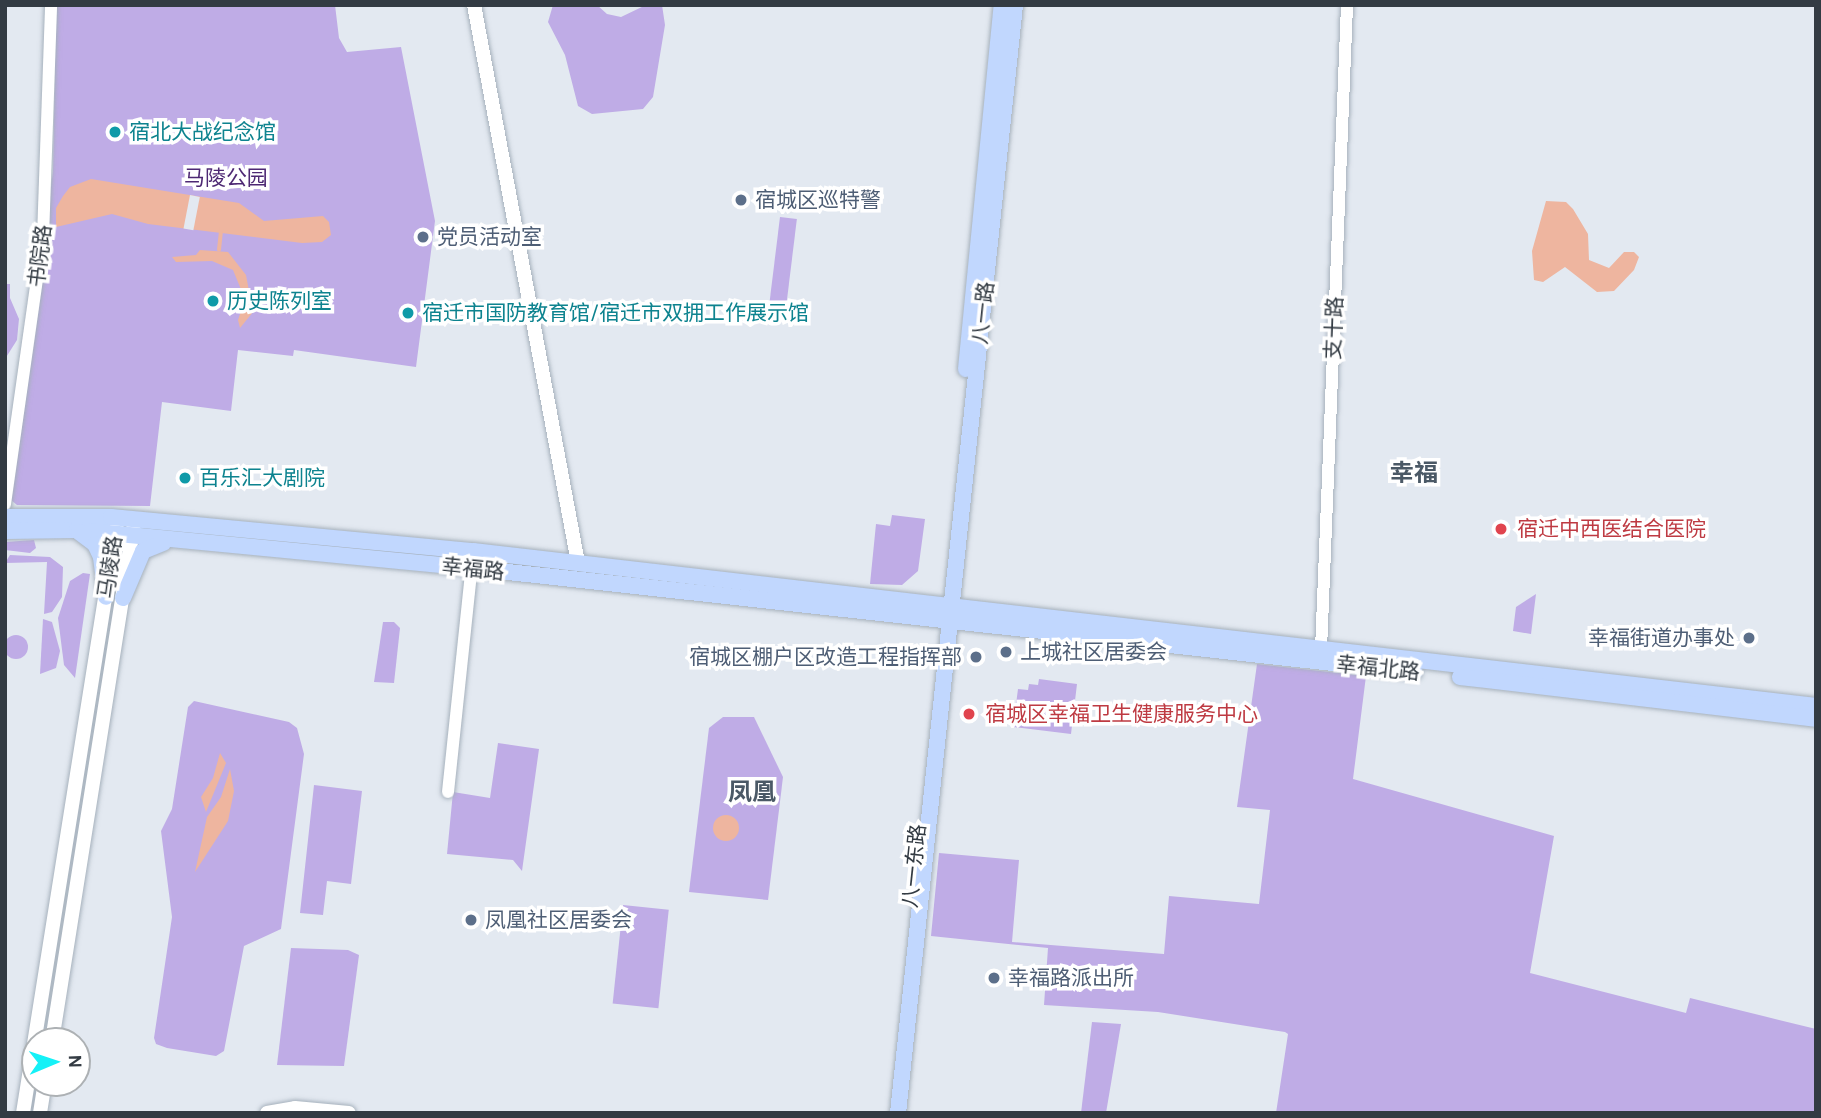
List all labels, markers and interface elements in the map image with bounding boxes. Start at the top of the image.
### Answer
place label: 宿北大战纪念馆 [129,119,276,145]
marker: 宿北大战纪念馆 [107,124,123,140]
park label: 马陵公园 [184,165,268,191]
place label: 宿城区巡特警 [755,187,881,213]
marker: 宿城区巡特警 [733,192,749,208]
street label: 书院路 [24,223,56,289]
place label: 党员活动室 [437,224,542,250]
marker: 党员活动室 [415,229,431,245]
street label: 八一路 [967,280,999,346]
place label: 历史陈列室 [227,288,332,314]
marker: 历史陈列室 [205,293,221,309]
street label: 支十路 [1320,296,1348,360]
place label: 宿迁市国防教育馆/宿迁市双拥工作展示馆 [422,300,809,326]
marker: 宿迁市国防教育馆/宿迁市双拥工作展示馆 [400,305,416,321]
district label: 幸福 [1390,460,1438,488]
place label: 百乐汇大剧院 [199,465,325,491]
marker: 百乐汇大剧院 [177,470,193,486]
place label: 宿迁中西医结合医院 [1517,516,1706,542]
marker: 宿迁中西医结合医院 [1491,519,1511,539]
street label: 马陵路 [93,534,127,600]
street label: 幸福路 [440,553,506,585]
place label: 幸福街道办事处 [1588,625,1735,651]
marker: 幸福街道办事处 [1741,630,1757,646]
place label: 上城社区居委会 [1020,639,1167,665]
place label: 宿城区棚户区改造工程指挥部 [689,644,962,670]
marker: 上城社区居委会 [998,644,1014,660]
marker: 宿城区棚户区改造工程指挥部 [968,649,984,665]
street label: 幸福北路 [1335,651,1421,685]
place label: 宿城区幸福卫生健康服务中心 [985,701,1258,727]
marker: 宿城区幸福卫生健康服务中心 [959,704,979,724]
district label: 凤凰 [728,779,776,807]
street label: 八一东路 [897,823,931,909]
place label: 凤凰社区居委会 [485,907,632,933]
marker: 凤凰社区居委会 [463,912,479,928]
place label: 幸福路派出所 [1008,965,1134,991]
marker: 幸福路派出所 [986,970,1002,986]
north arrow [21,1027,91,1097]
text: N [64,1054,86,1069]

